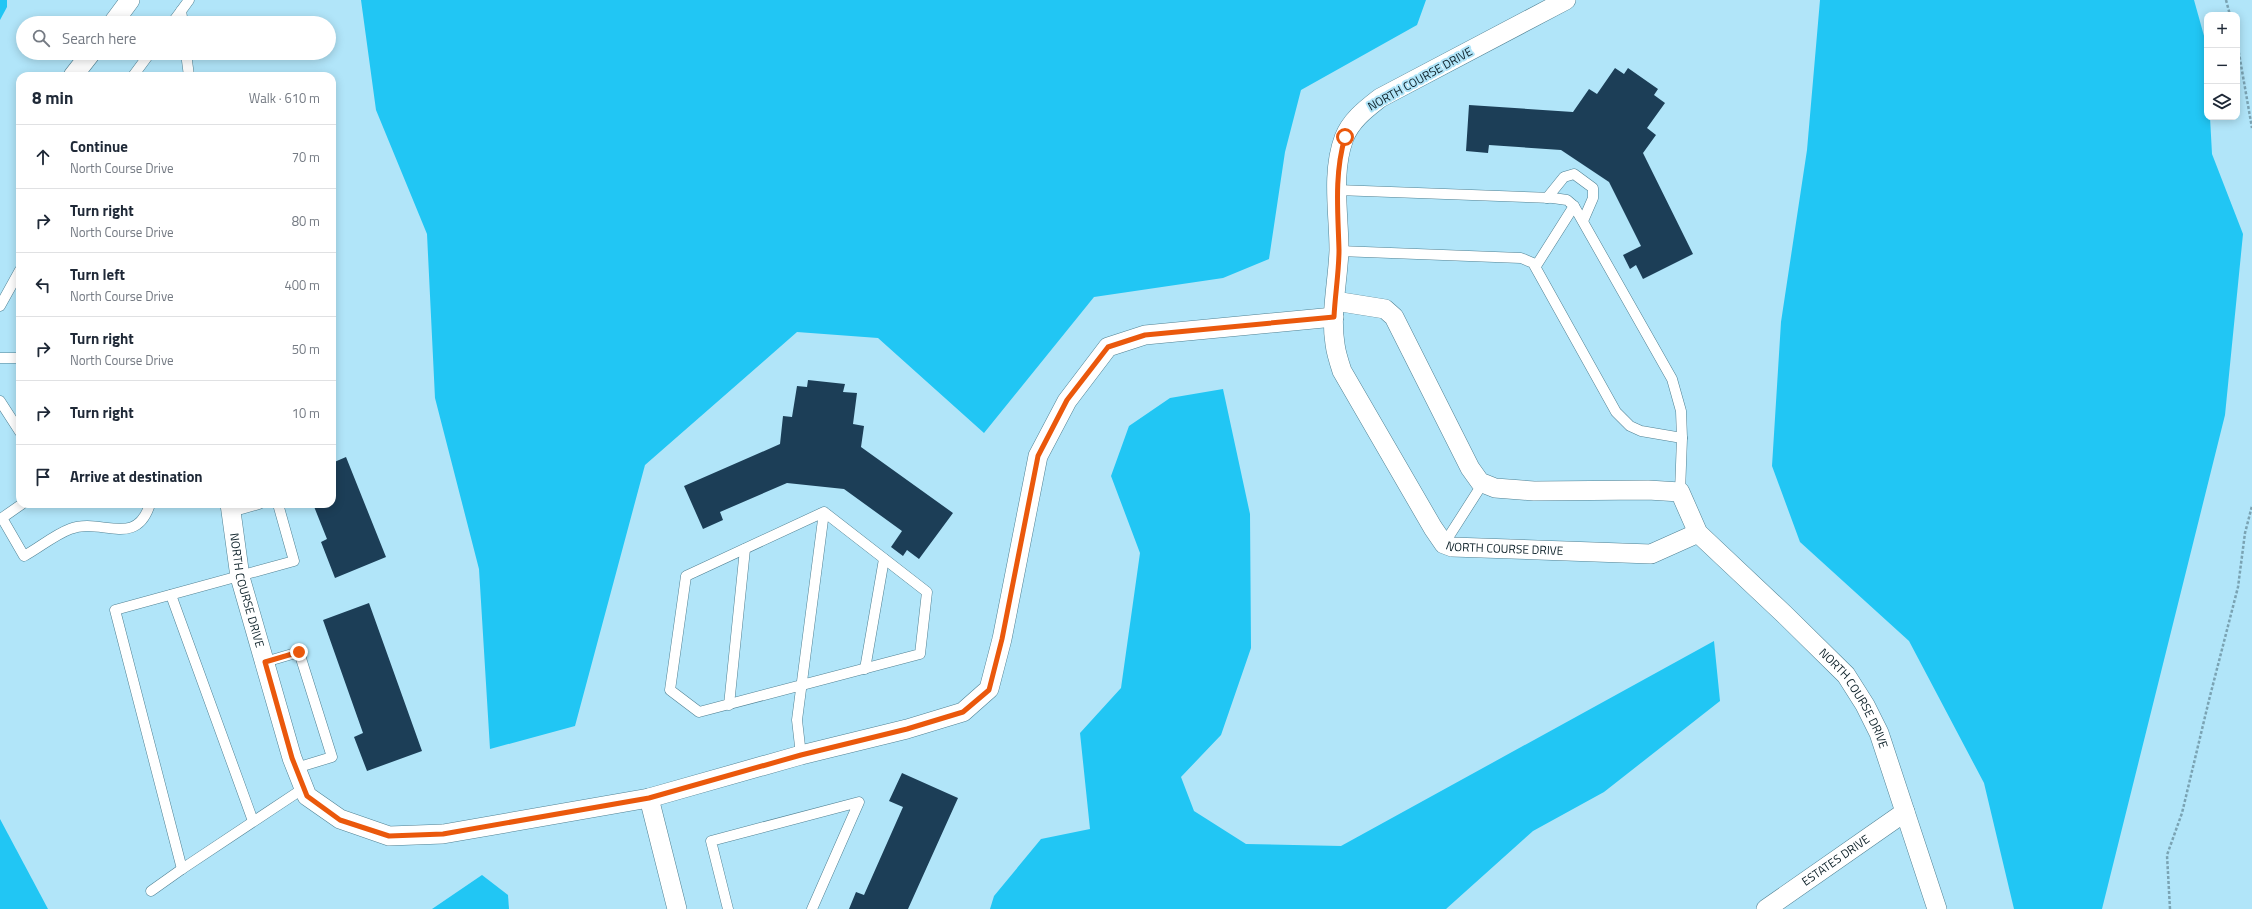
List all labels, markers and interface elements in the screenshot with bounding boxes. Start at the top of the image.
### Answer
map controls [2204,12,2240,120]
button: + [2204,12,2240,48]
search box [16,16,336,60]
icon: search [30,27,52,49]
text: Search here [62,27,136,50]
street label: NORTH COURSE DRIVE [1364,42,1476,115]
button: − [2204,48,2240,84]
button: layers [2204,84,2240,120]
text: 8 min [32,85,73,111]
text: Walk · 610 m [249,88,320,108]
route start [1336,128,1354,146]
text: Continue [70,135,128,158]
icon: ahead [32,146,54,168]
text: 70 m [292,147,320,167]
text: North Course Drive [70,158,174,178]
text: Turn right [70,199,134,222]
icon: right [32,210,54,232]
text: 80 m [292,211,320,231]
text: North Course Drive [70,222,174,242]
text: Turn left [70,263,125,286]
icon: left [32,274,54,296]
text: 400 m [284,275,320,295]
text: North Course Drive [70,286,174,306]
text: Turn right [70,327,134,350]
icon: right [32,338,54,360]
text: 50 m [292,339,320,359]
text: North Course Drive [70,350,174,370]
text: Turn right [70,401,134,424]
icon: right [32,402,54,424]
text: 10 m [292,403,320,423]
text: Arrive at destination [70,465,203,488]
icon: arrive [32,466,54,488]
street label: NORTH COURSE DRIVE [225,532,270,650]
street label: NORTH COURSE DRIVE [1443,536,1564,560]
route end [290,643,308,661]
street label: NORTH COURSE DRIVE [1815,643,1894,751]
street label: ESTATES DRIVE [1797,829,1874,890]

